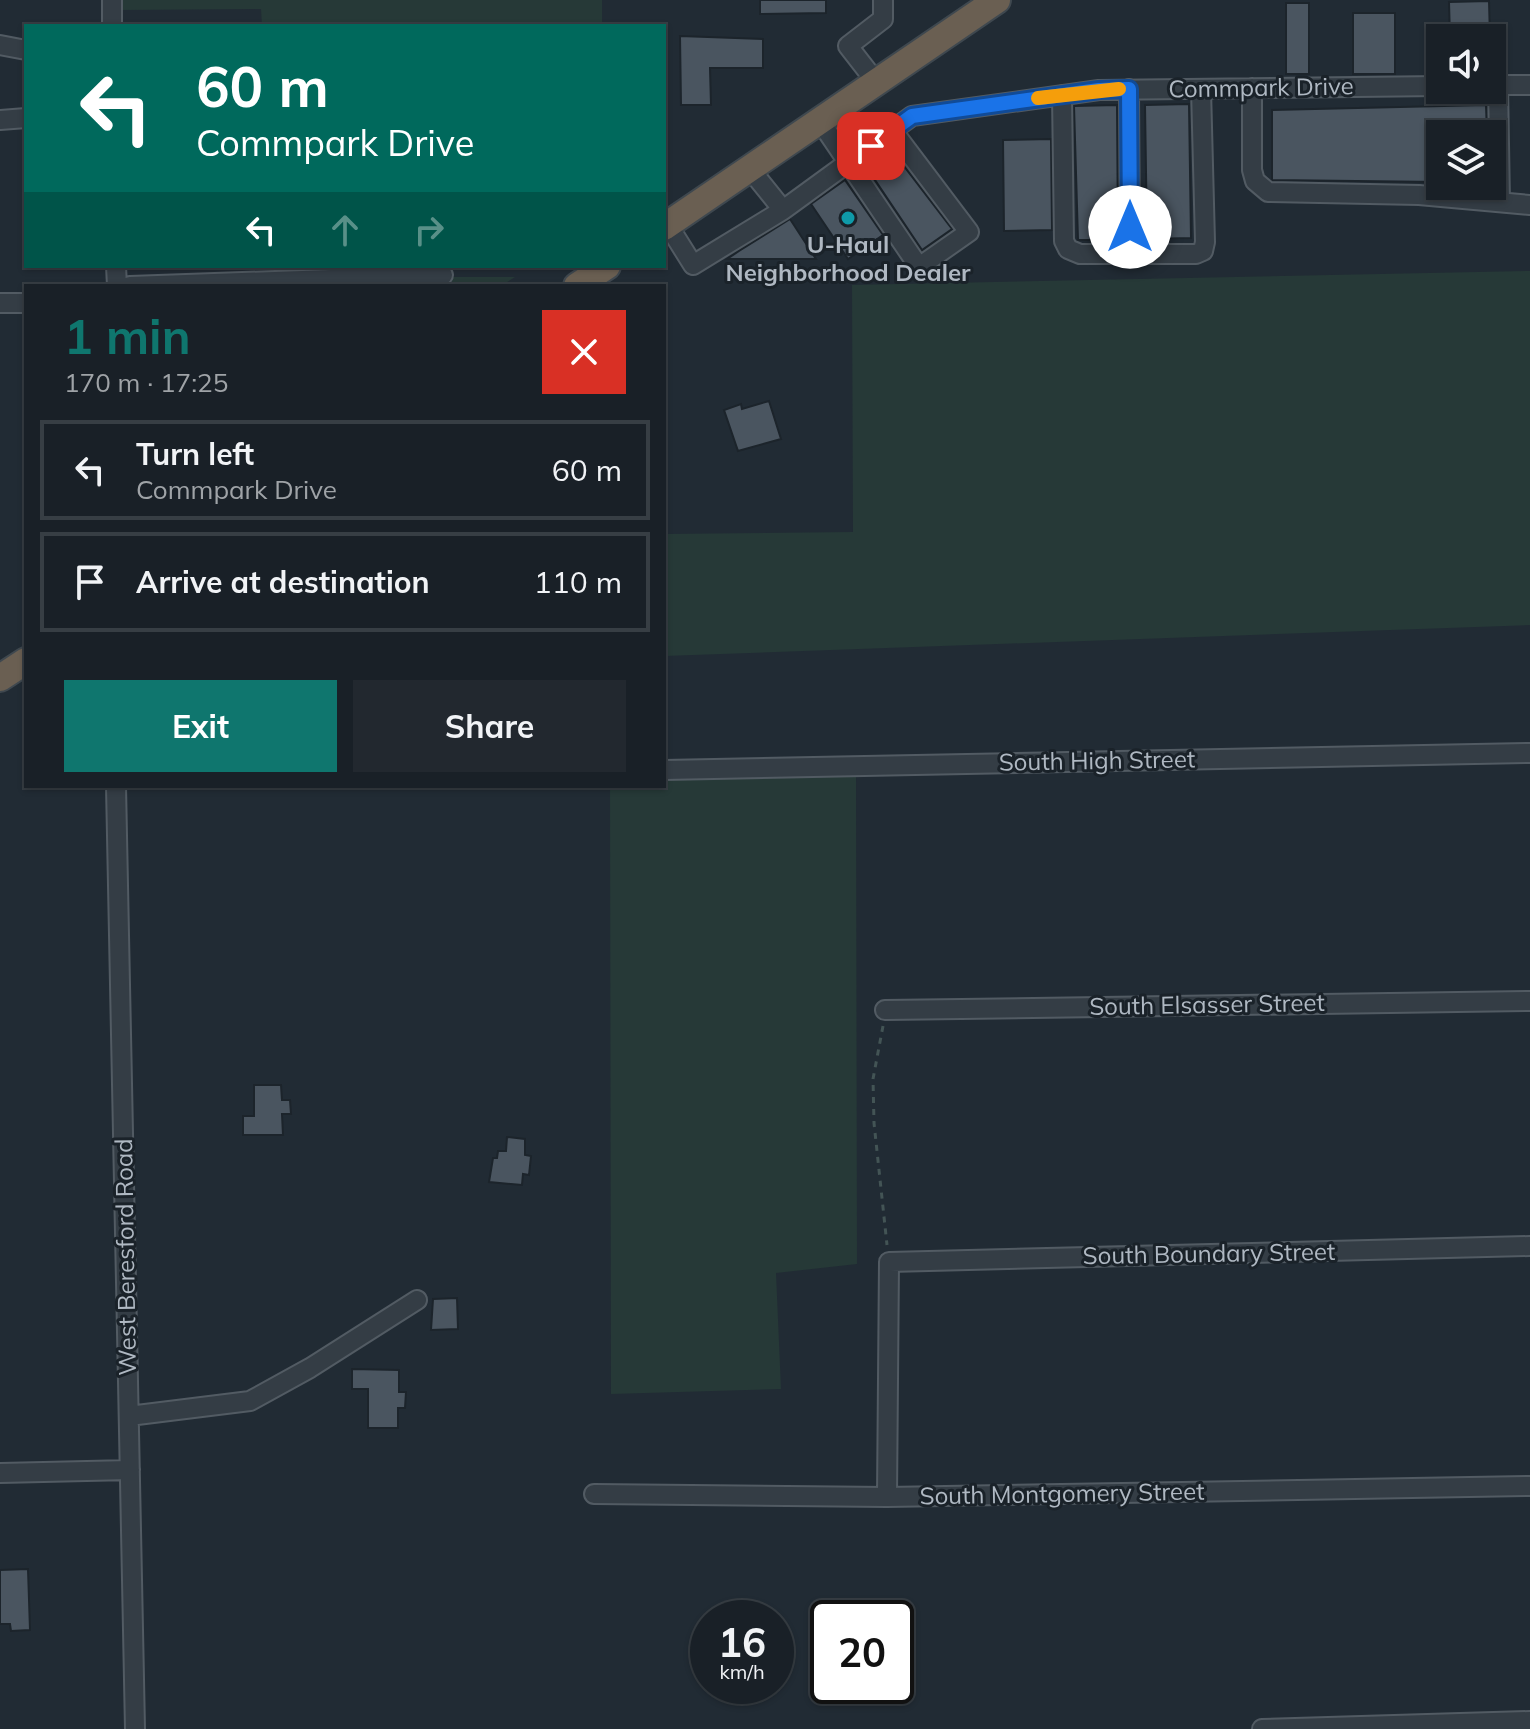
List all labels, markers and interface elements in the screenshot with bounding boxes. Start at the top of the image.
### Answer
map controls [1426,24,1506,200]
button: sound [1426,24,1506,104]
text: 60 m [196,51,329,121]
icon: left [64,56,168,160]
street label: Commpark Drive [1168,70,1354,104]
pin [837,112,905,180]
text: Commpark Drive [196,120,474,165]
button: layers [1426,120,1506,200]
icon: arrive [849,124,893,168]
position arrow [1088,185,1172,269]
icon: left [239,208,283,252]
icon: ahead [323,208,367,252]
icon: right [407,208,451,252]
marker: U-Haul Neighborhood Dealer [839,209,857,227]
place label: U-Haul Neighborhood Dealer [726,229,971,287]
text: 1 min [64,306,191,366]
button: close [542,310,626,394]
text: 170 m · 17:25 [64,366,228,399]
text: Turn left [136,435,254,473]
icon: left [68,448,112,492]
text: 60 m [552,451,622,489]
text: Commpark Drive [136,473,337,506]
icon: arrive [68,560,112,604]
text: Arrive at destination [136,563,430,601]
text: 110 m [534,563,622,601]
button: Exit [64,680,337,772]
button: Share [353,680,626,772]
street label: South High Street [998,743,1195,777]
street label: South Elsasser Street [1089,987,1325,1021]
street label: West Beresford Road [108,1138,142,1376]
street label: South Boundary Street [1082,1236,1336,1270]
street label: South Montgomery Street [919,1476,1205,1510]
speed limit sign: 20 [810,1600,914,1704]
text: 16 [718,1617,766,1667]
text: km/h [719,1659,765,1684]

